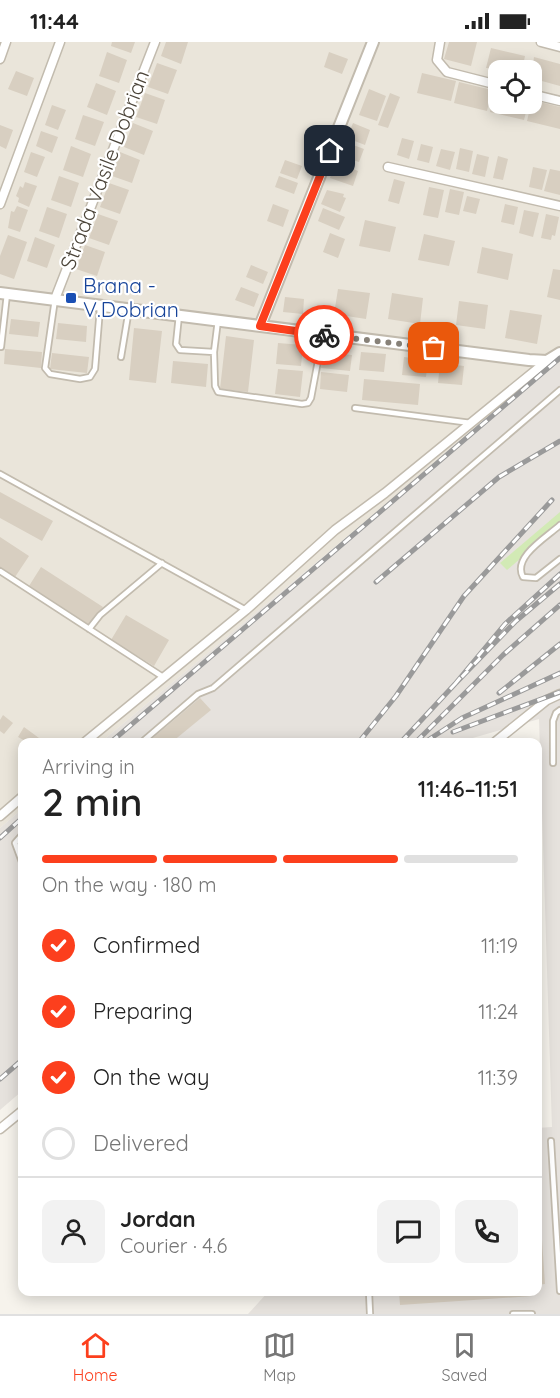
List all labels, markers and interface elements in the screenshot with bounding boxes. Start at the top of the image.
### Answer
text: 11:44 [30,7,79,35]
map controls [488,60,542,114]
button: locate [488,60,542,114]
street label: Strada Vasile Dobrian [54,66,154,273]
pin [304,125,355,176]
icon: home [313,134,346,167]
place label: Brana - V.Dobrian [83,272,179,322]
marker: Brana - V.Dobrian [64,291,78,305]
courier [294,305,354,365]
icon: bike [308,319,341,352]
pin [408,322,459,373]
icon: bag [417,331,450,364]
text: Arriving in [42,754,135,779]
text: 11:46–11:51 [418,775,518,803]
text: 2 min [42,777,143,826]
text: On the way · 180 m [42,872,216,897]
icon: check [42,929,75,962]
text: Confirmed [93,931,200,959]
text: 11:19 [481,933,518,958]
icon: check [42,995,75,1028]
text: Preparing [93,997,193,1025]
text: 11:24 [478,999,518,1024]
icon: check [42,1061,75,1094]
text: On the way [93,1063,209,1091]
text: 11:39 [478,1065,518,1090]
text: Delivered [93,1129,189,1157]
button: person [42,1200,105,1263]
button: chat [377,1200,440,1263]
button: phone [455,1200,518,1263]
text: Jordan [120,1205,196,1233]
text: Courier · 4.6 [120,1233,227,1258]
tab: Home [73,1329,118,1385]
tab: Map [263,1329,296,1385]
tab: Saved [442,1329,487,1385]

